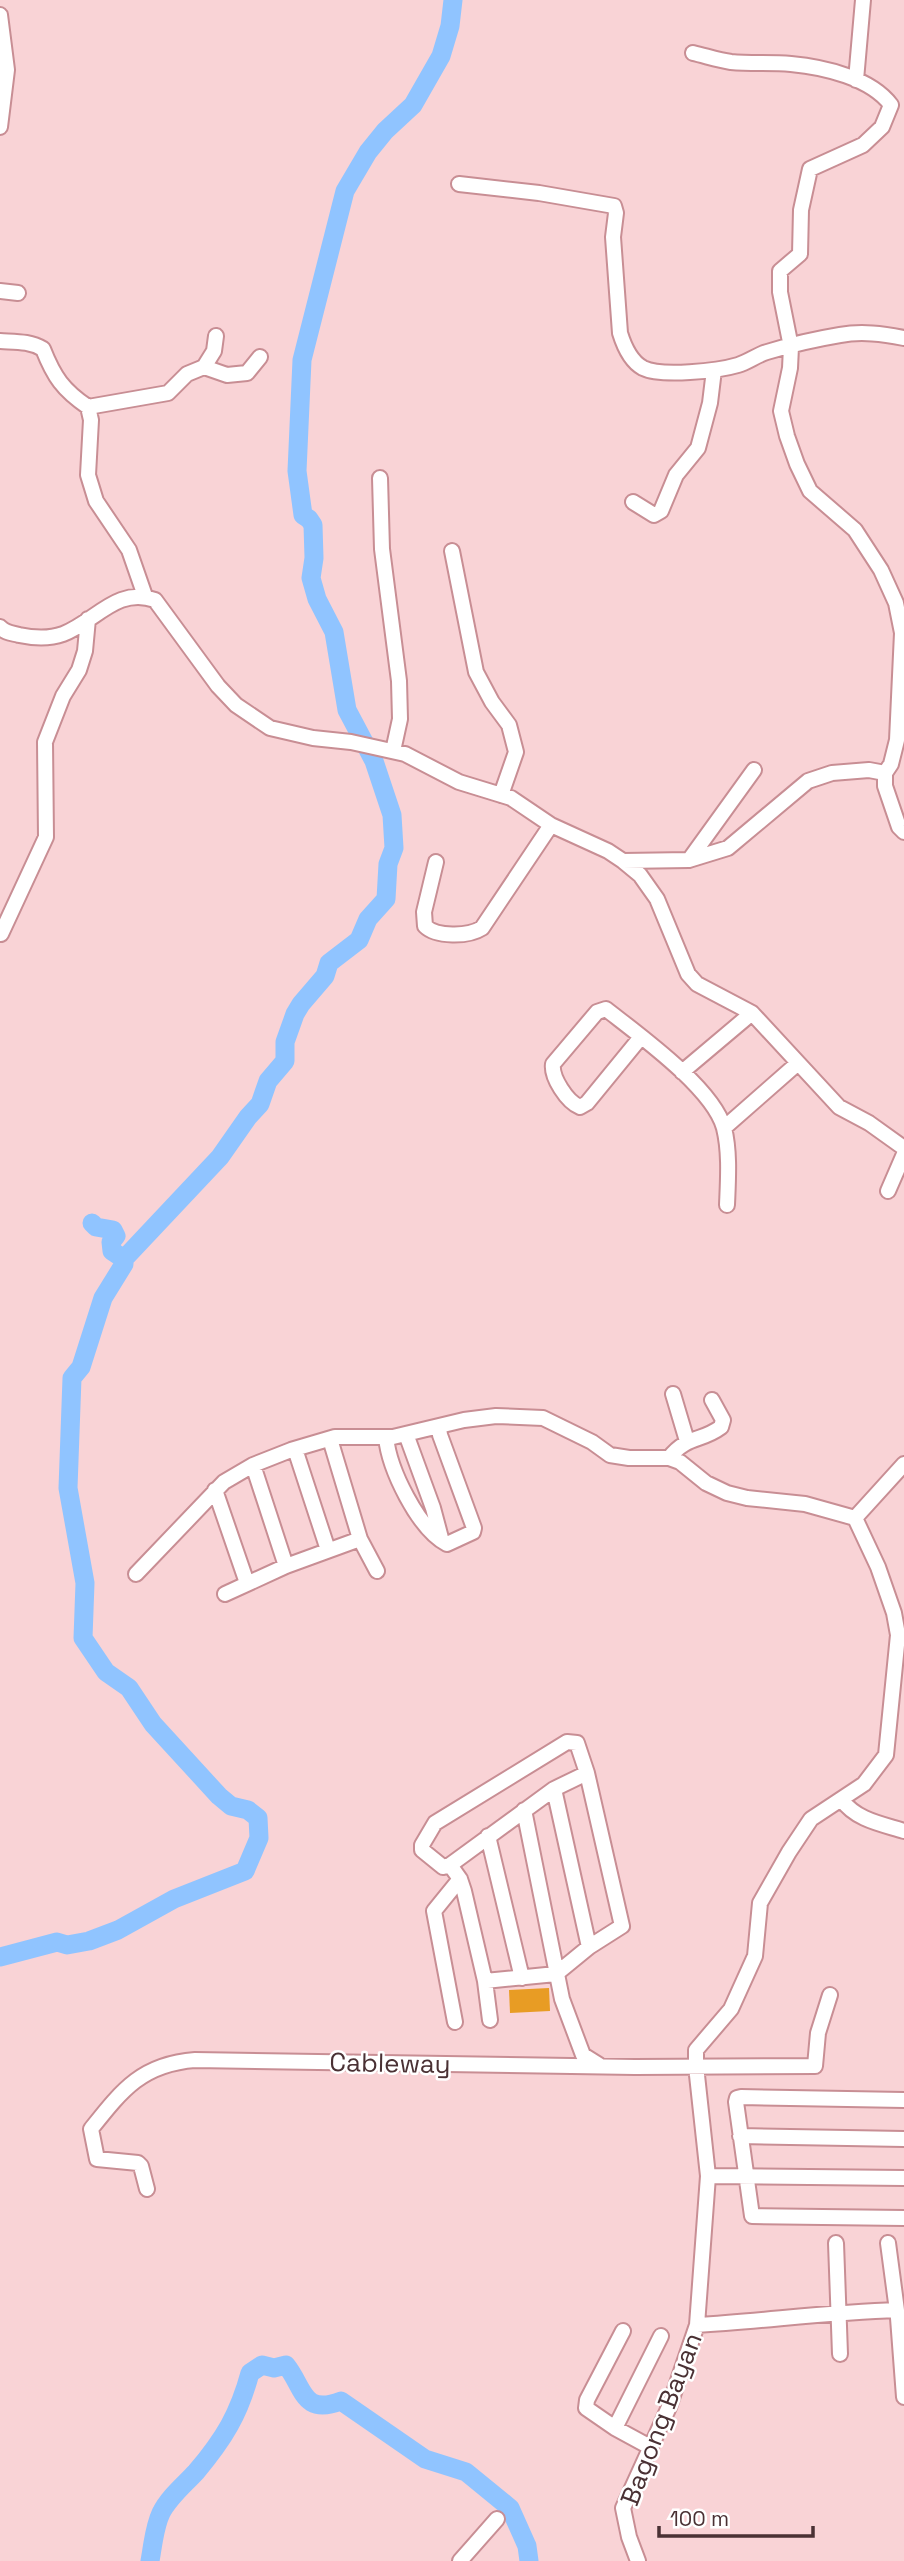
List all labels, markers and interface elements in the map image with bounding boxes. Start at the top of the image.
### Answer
street label: Cableway [329,2045,451,2081]
street label: Bagong Bayan [612,2328,710,2510]
scale bar [659,2494,813,2538]
text: 100 m [670,2505,729,2532]

